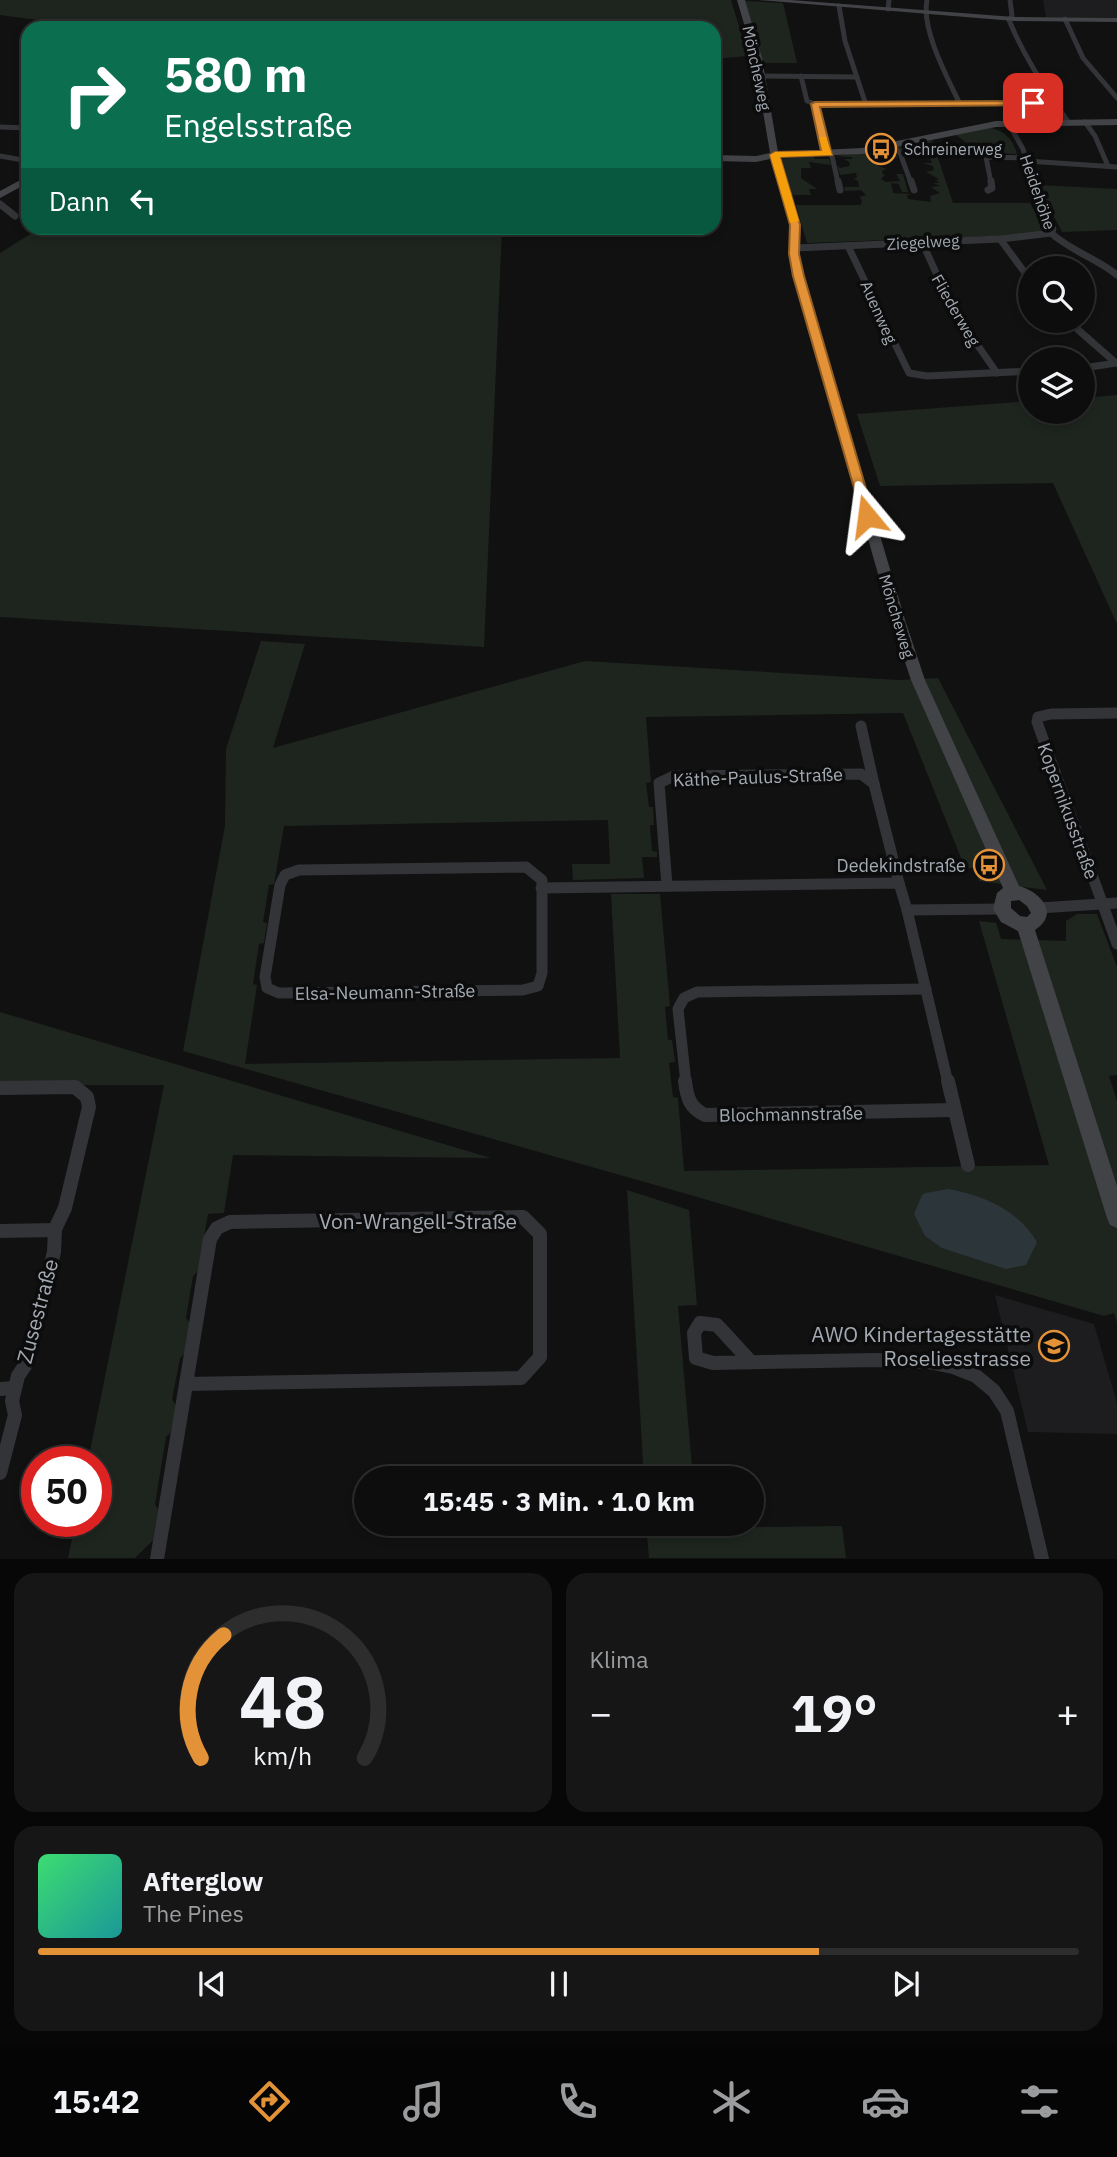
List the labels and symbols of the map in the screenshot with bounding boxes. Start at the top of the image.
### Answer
street label: Möncheweg [738,24,776,113]
pin [1003,73,1063,133]
bus stop icon: Schreinerweg [864,132,898,166]
place label: Schreinerweg [904,139,1003,159]
street label: Heidehöhe [1016,152,1060,232]
street label: Ziegelweg [886,230,960,254]
street label: Fliederweg [927,271,985,350]
street label: Auenweg [856,278,902,347]
position arrow [830,479,904,553]
street label: Möncheweg [875,572,919,661]
street label: Kopernikusstraße [1033,740,1103,882]
street label: Käthe-Paulus-Straße [673,763,843,791]
bus stop icon: Dedekindstraße [972,848,1006,882]
place label: Dedekindstraße [837,854,966,877]
street label: Elsa-Neumann-Straße [295,979,476,1005]
street label: Blochmannstraße [719,1101,863,1127]
street label: Von-Wrangell-Straße [319,1207,517,1235]
street label: Zusestraße [10,1256,64,1366]
place label: AWO Kindertagesstätte Roseliesstrasse [811,1320,1031,1372]
school or university icon: AWO Kindertagesstätte Roseliesstrasse [1037,1329,1071,1363]
speed limit sign: 50 [21,1446,112,1537]

